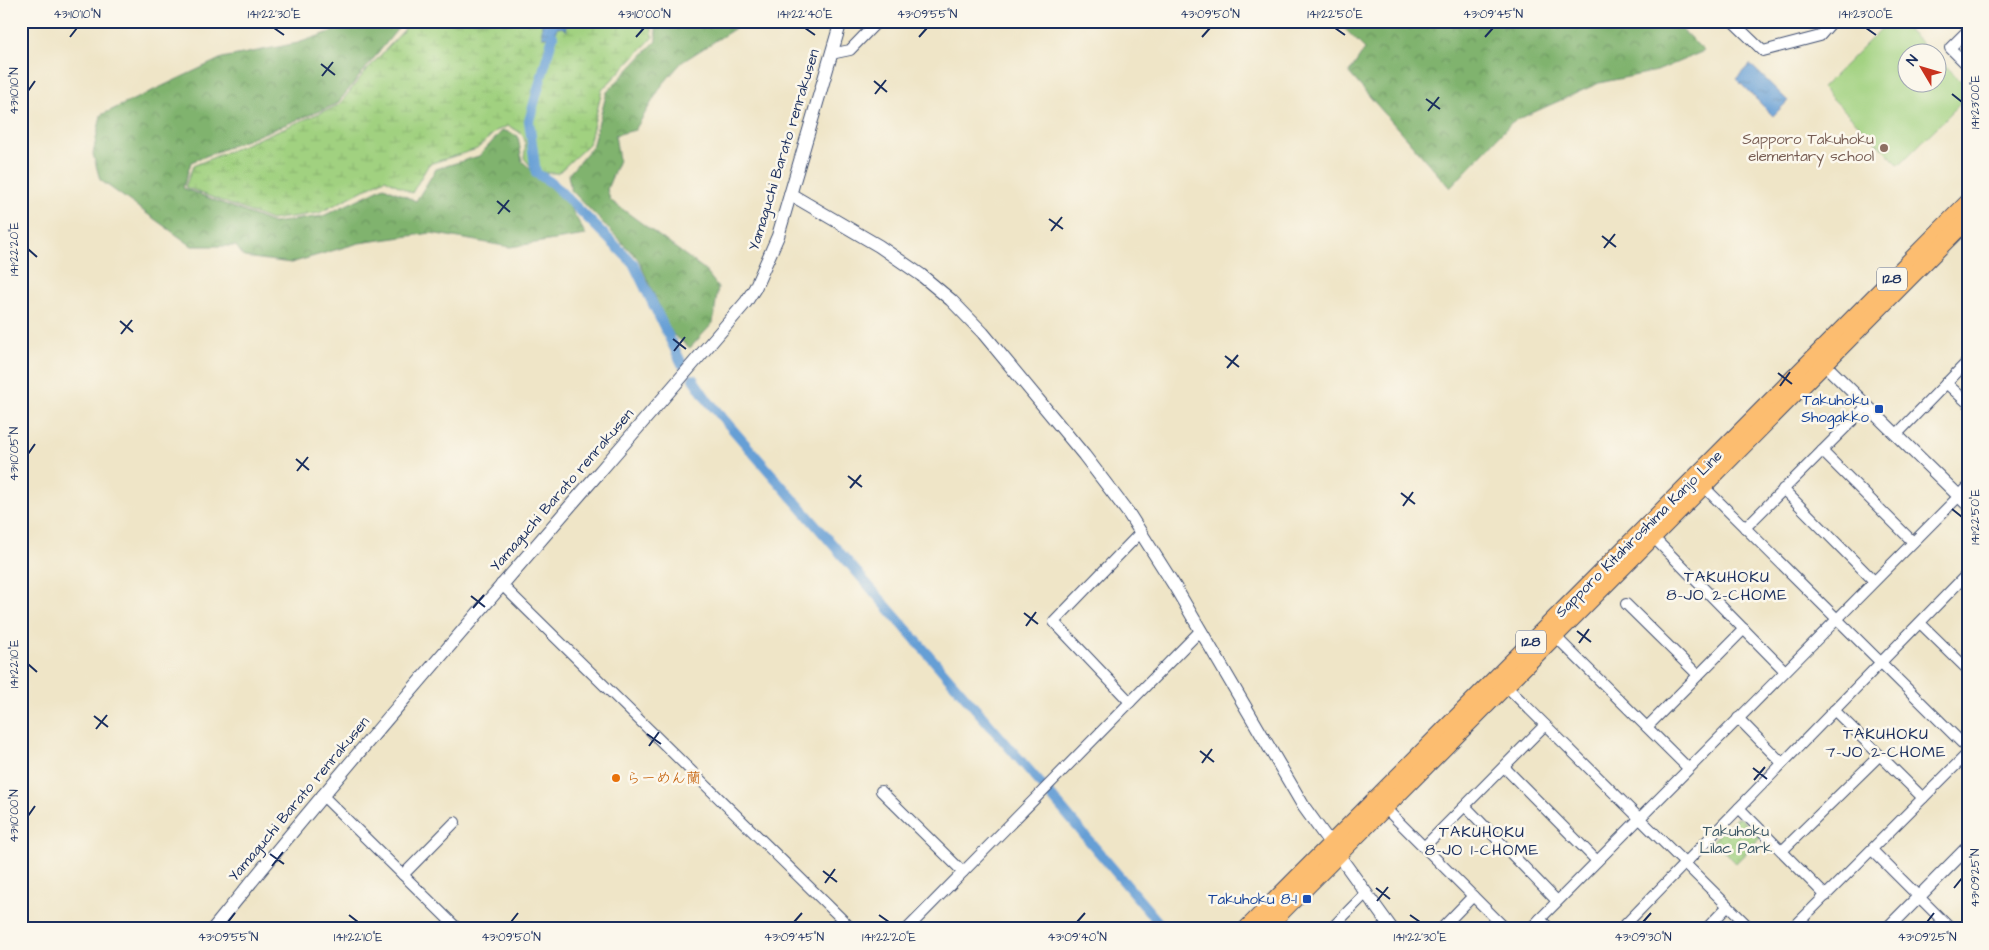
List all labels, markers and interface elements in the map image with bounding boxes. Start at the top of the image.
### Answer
text: 43°10'10"N [53,6,101,23]
text: 141°22'30"E [247,6,301,23]
text: 43°10'00"N [617,6,671,23]
text: 141°22'40"E [777,6,833,23]
text: 43°09'55"N [897,6,958,23]
text: 43°09'50"N [1180,6,1240,23]
text: 141°22'50"E [1307,6,1363,23]
text: 43°09'45"N [1463,6,1524,23]
text: 141°23'00"E [1839,6,1893,23]
north arrow [1896,42,1946,92]
street label: Yamaguchi Barato renrakusen [743,46,826,254]
text: N [1902,51,1923,70]
text: 43°10'10"N [6,67,23,115]
text: 141°23'00"E [1967,75,1984,129]
place label: Sapporo Takuhoku elementary school [1742,129,1874,168]
marker: Sapporo Takuhoku elementary school [1878,142,1890,154]
text: 141°22'20"E [6,222,23,276]
road number: 128 [1877,268,1907,290]
place label: Takuhoku Shogakko [1801,390,1870,429]
marker: Takuhoku Shogakko [1873,403,1885,415]
street label: Yamaguchi Barato renrakusen [485,404,640,577]
text: 43°10'05"N [6,426,23,481]
street label: Sapporo Kitahiroshima Kanjo Line [1551,446,1727,622]
text: 141°22'50"E [1967,489,1984,545]
district label: TAKUHOKU 8-JO 2-CHOME [1666,566,1788,606]
road number: 128 [1516,630,1546,654]
text: 141°22'10"E [6,640,23,688]
street label: Yamaguchi Barato renrakusen [223,711,376,887]
district label: TAKUHOKU 7-JO 2-CHOME [1826,723,1946,763]
place label: らーめん蘭 [626,768,701,789]
marker: らーめん蘭 [610,772,622,784]
text: 43°10'00"N [6,789,23,843]
district label: TAKUHOKU 8-JO 1-CHOME [1425,821,1539,861]
park label: Takuhoku Lilac Park [1700,821,1772,859]
text: 43°09'25"N [1967,848,1984,907]
place label: Takuhoku 8-1 [1208,889,1297,910]
marker: Takuhoku 8-1 [1301,893,1313,905]
text: 43°09'55"N [198,929,259,946]
text: 141°22'10"E [334,929,382,946]
text: 43°09'50"N [481,929,541,946]
text: 43°09'45"N [764,929,825,946]
text: 141°22'20"E [862,929,916,946]
text: 43°09'40"N [1047,929,1107,946]
text: 141°22'30"E [1393,929,1447,946]
text: 43°09'30"N [1614,929,1672,946]
text: 43°09'25"N [1898,929,1957,946]

